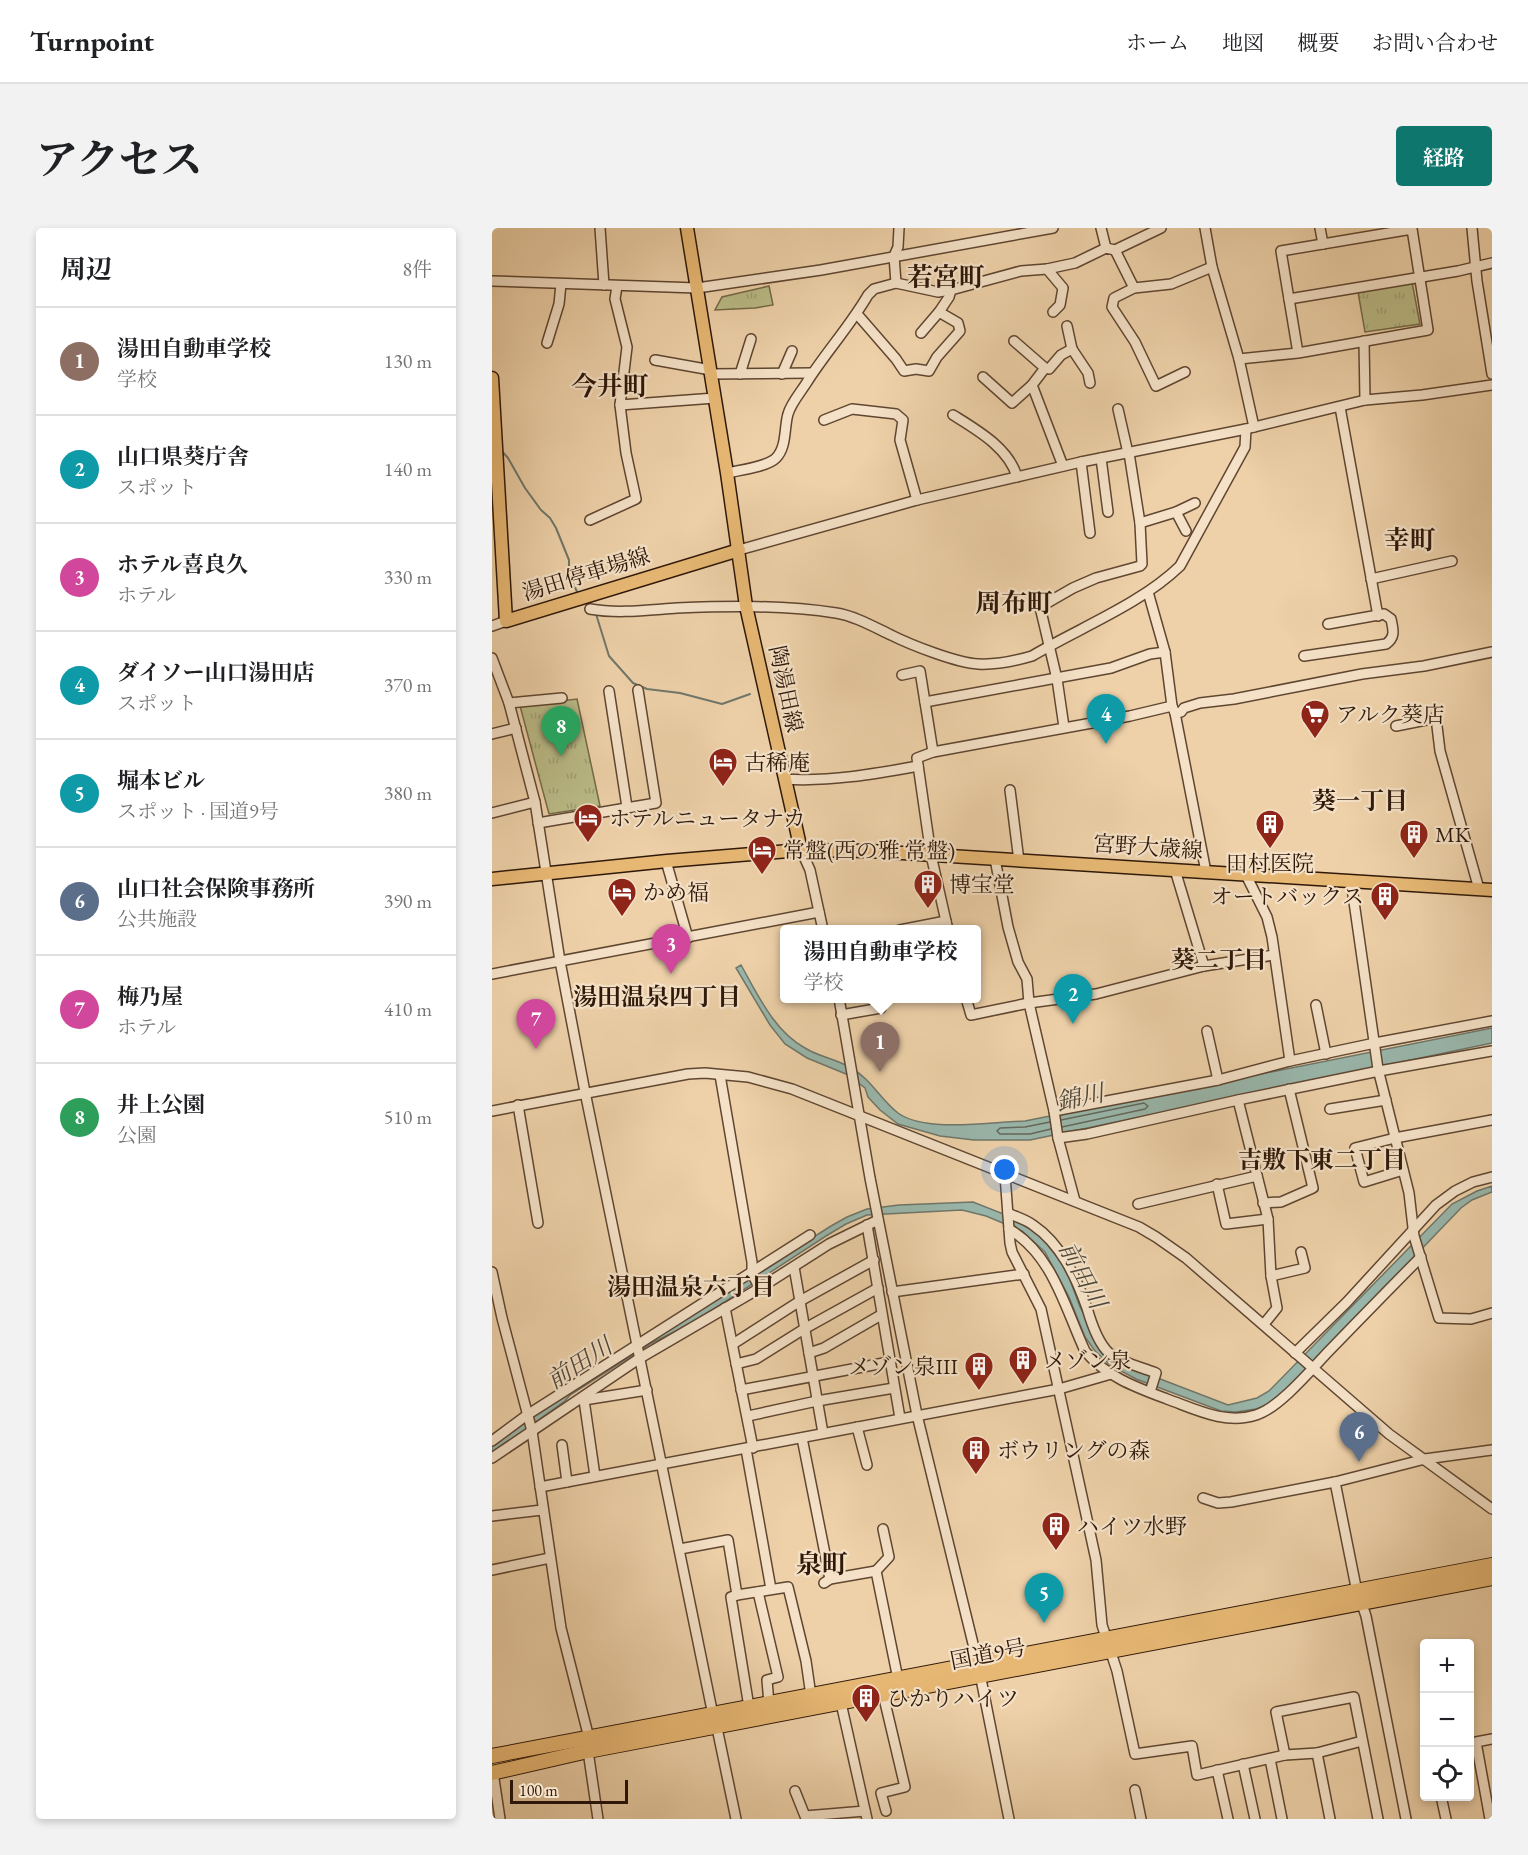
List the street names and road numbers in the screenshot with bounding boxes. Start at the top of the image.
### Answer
street label: 湯田停車場線 [519,541,653,607]
street label: 陶湯田線 [763,643,809,735]
street label: 宮野大歳線 [1092,829,1204,865]
street label: 国道9号 [948,1632,1028,1676]

